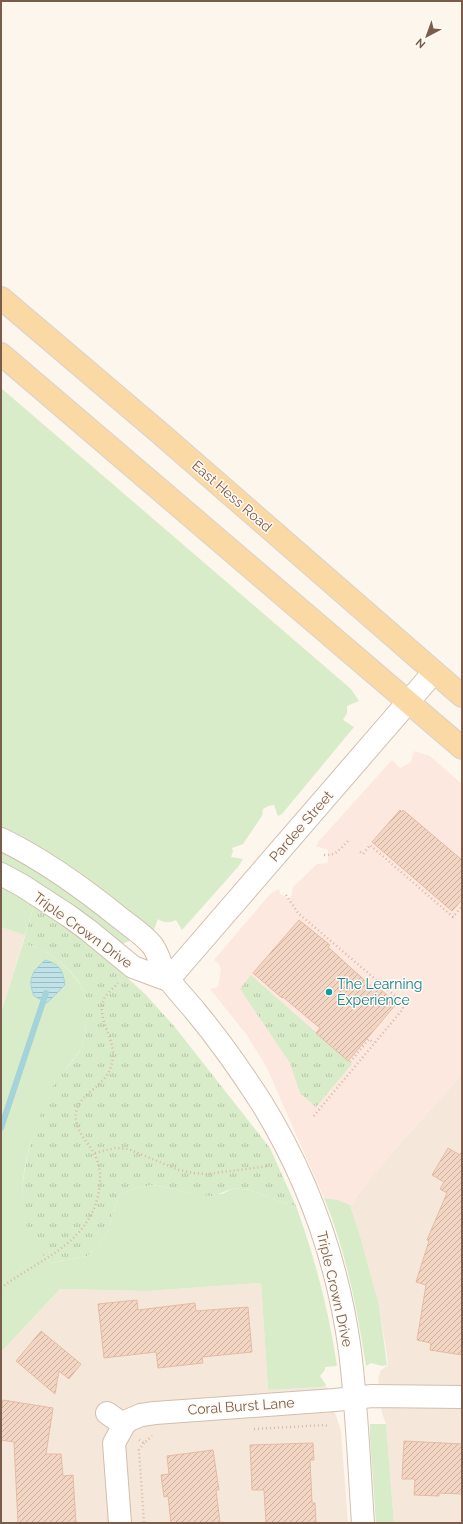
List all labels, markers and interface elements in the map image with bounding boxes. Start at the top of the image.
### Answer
north arrow [407,16,447,56]
text: N [413,36,428,51]
street label: East Hess Road [189,457,275,535]
street label: Pardee Street [266,787,336,865]
street label: Triple Crown Drive [30,889,136,971]
place label: The Learning Experience [337,976,422,1008]
marker: The Learning Experience [324,987,334,997]
street label: Triple Crown Drive [314,1230,356,1348]
street label: Coral Burst Lane [187,1394,295,1418]

